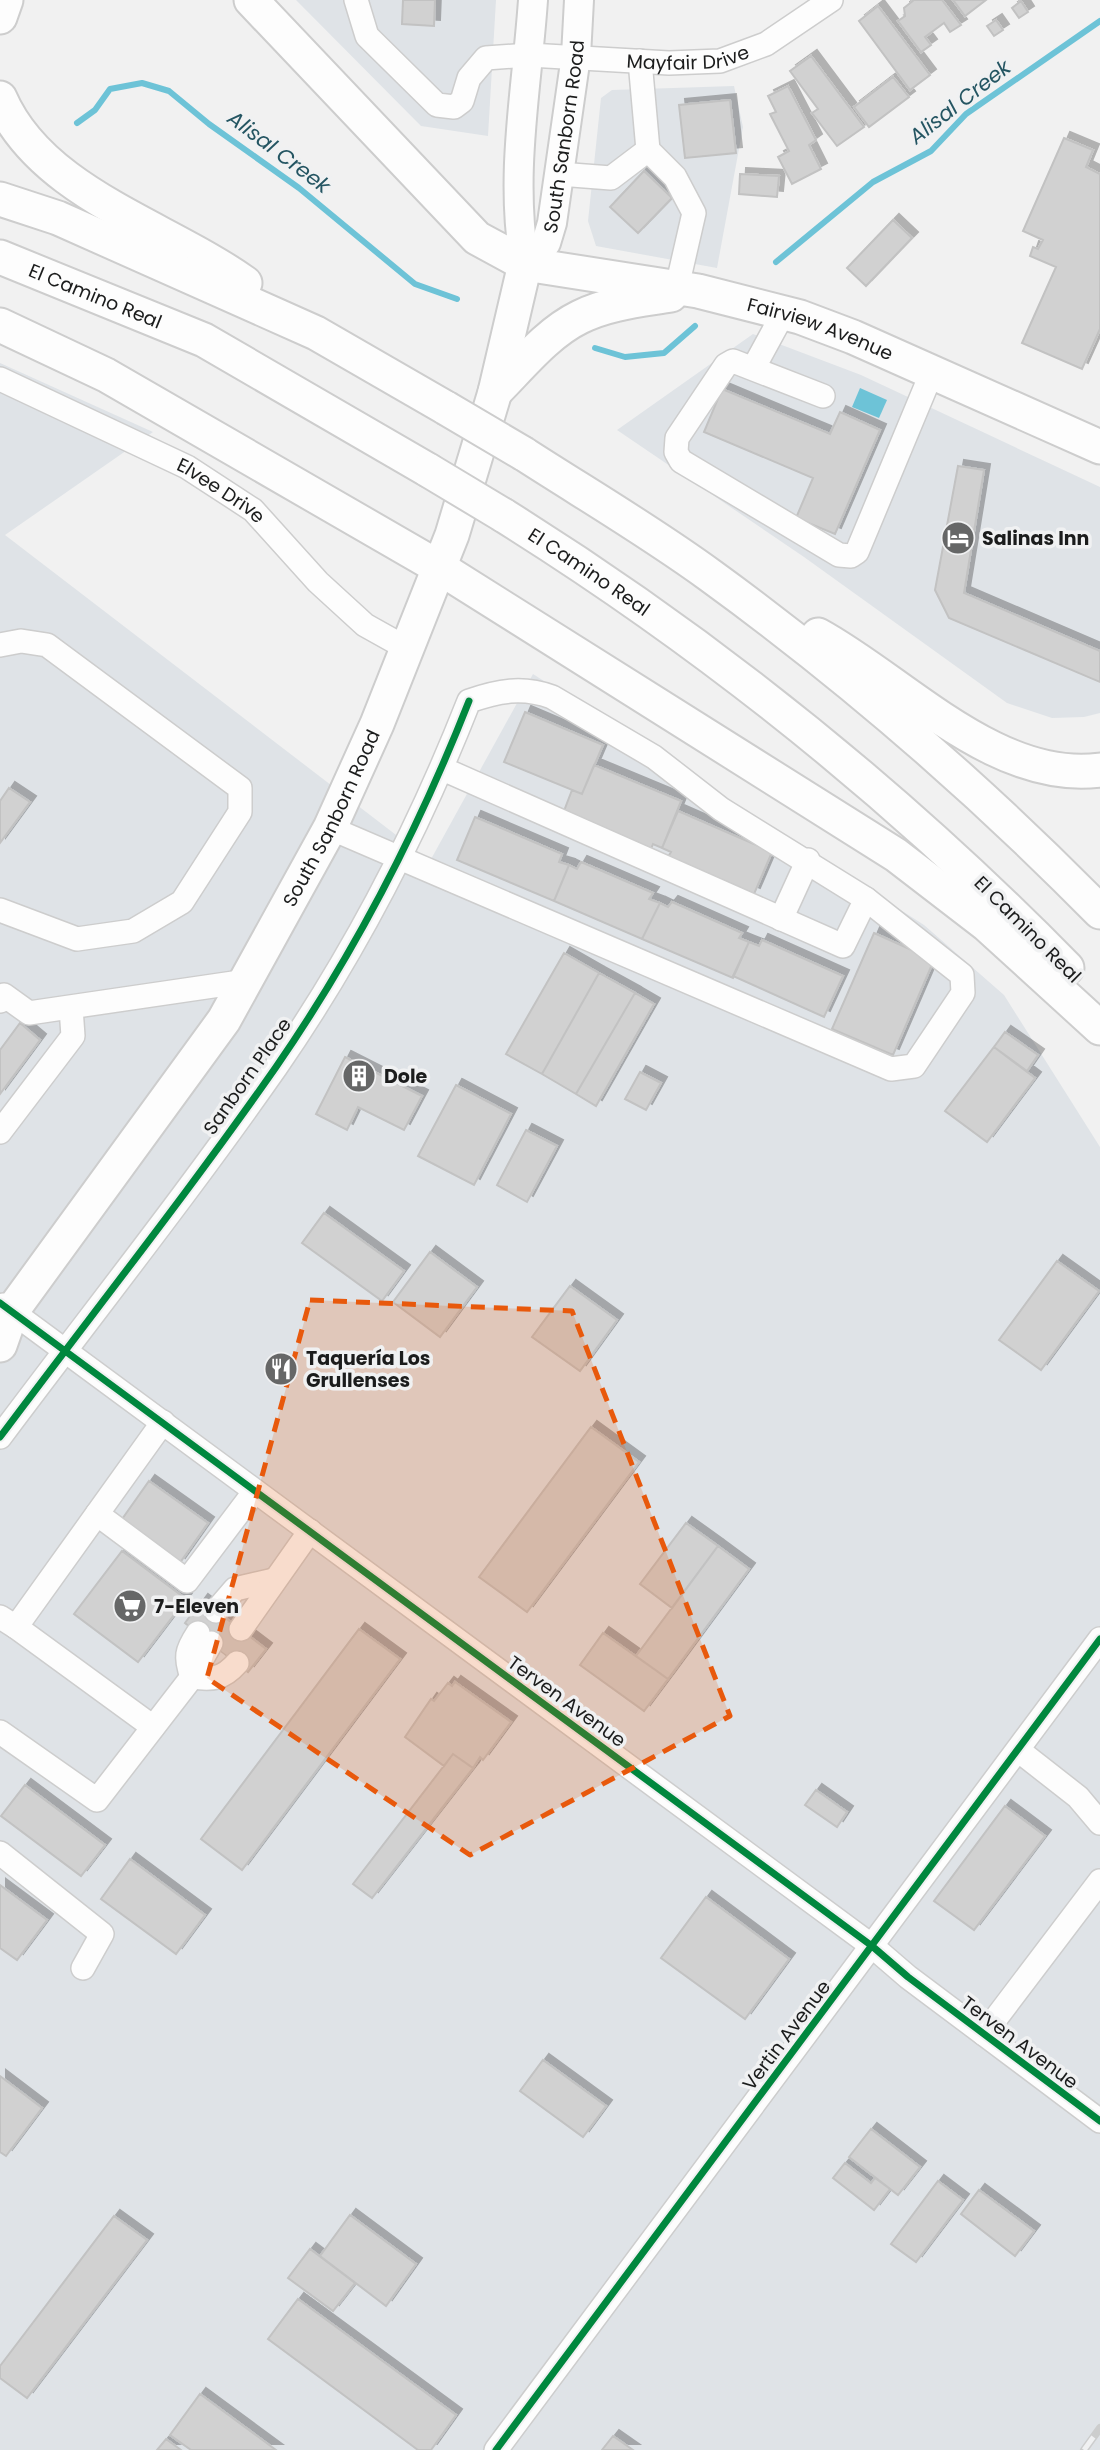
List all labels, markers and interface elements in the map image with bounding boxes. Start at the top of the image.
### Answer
street label: Mayfair Drive [626,38,753,77]
street label: South Sanborn Road [537,39,591,237]
water label: Alisal Creek [902,52,1018,151]
water label: Alisal Creek [221,103,338,201]
street label: El Camino Real [25,257,166,335]
street label: Fairview Avenue [744,291,897,367]
street label: Elvee Drive [173,451,272,529]
hotel icon: Salinas Inn [939,519,977,557]
street label: El Camino Real [523,521,655,623]
place label: Salinas Inn [982,525,1089,552]
street label: South Sanborn Road [276,725,387,912]
street label: El Camino Real [968,870,1087,989]
street label: Sanborn Place [197,1012,298,1140]
building icon: Dole [340,1057,378,1095]
place label: Dole [384,1063,428,1090]
place label: Taquería Los Grullenses [306,1345,430,1394]
restaurant icon: Taquería Los Grullenses [262,1350,300,1388]
supermarket icon: 7-Eleven [111,1587,149,1625]
place label: 7-Eleven [154,1593,239,1620]
street label: Terven Avenue [502,1649,631,1754]
street label: Vertin Avenue [736,1975,837,2096]
street label: Terven Avenue [956,1989,1084,2095]

